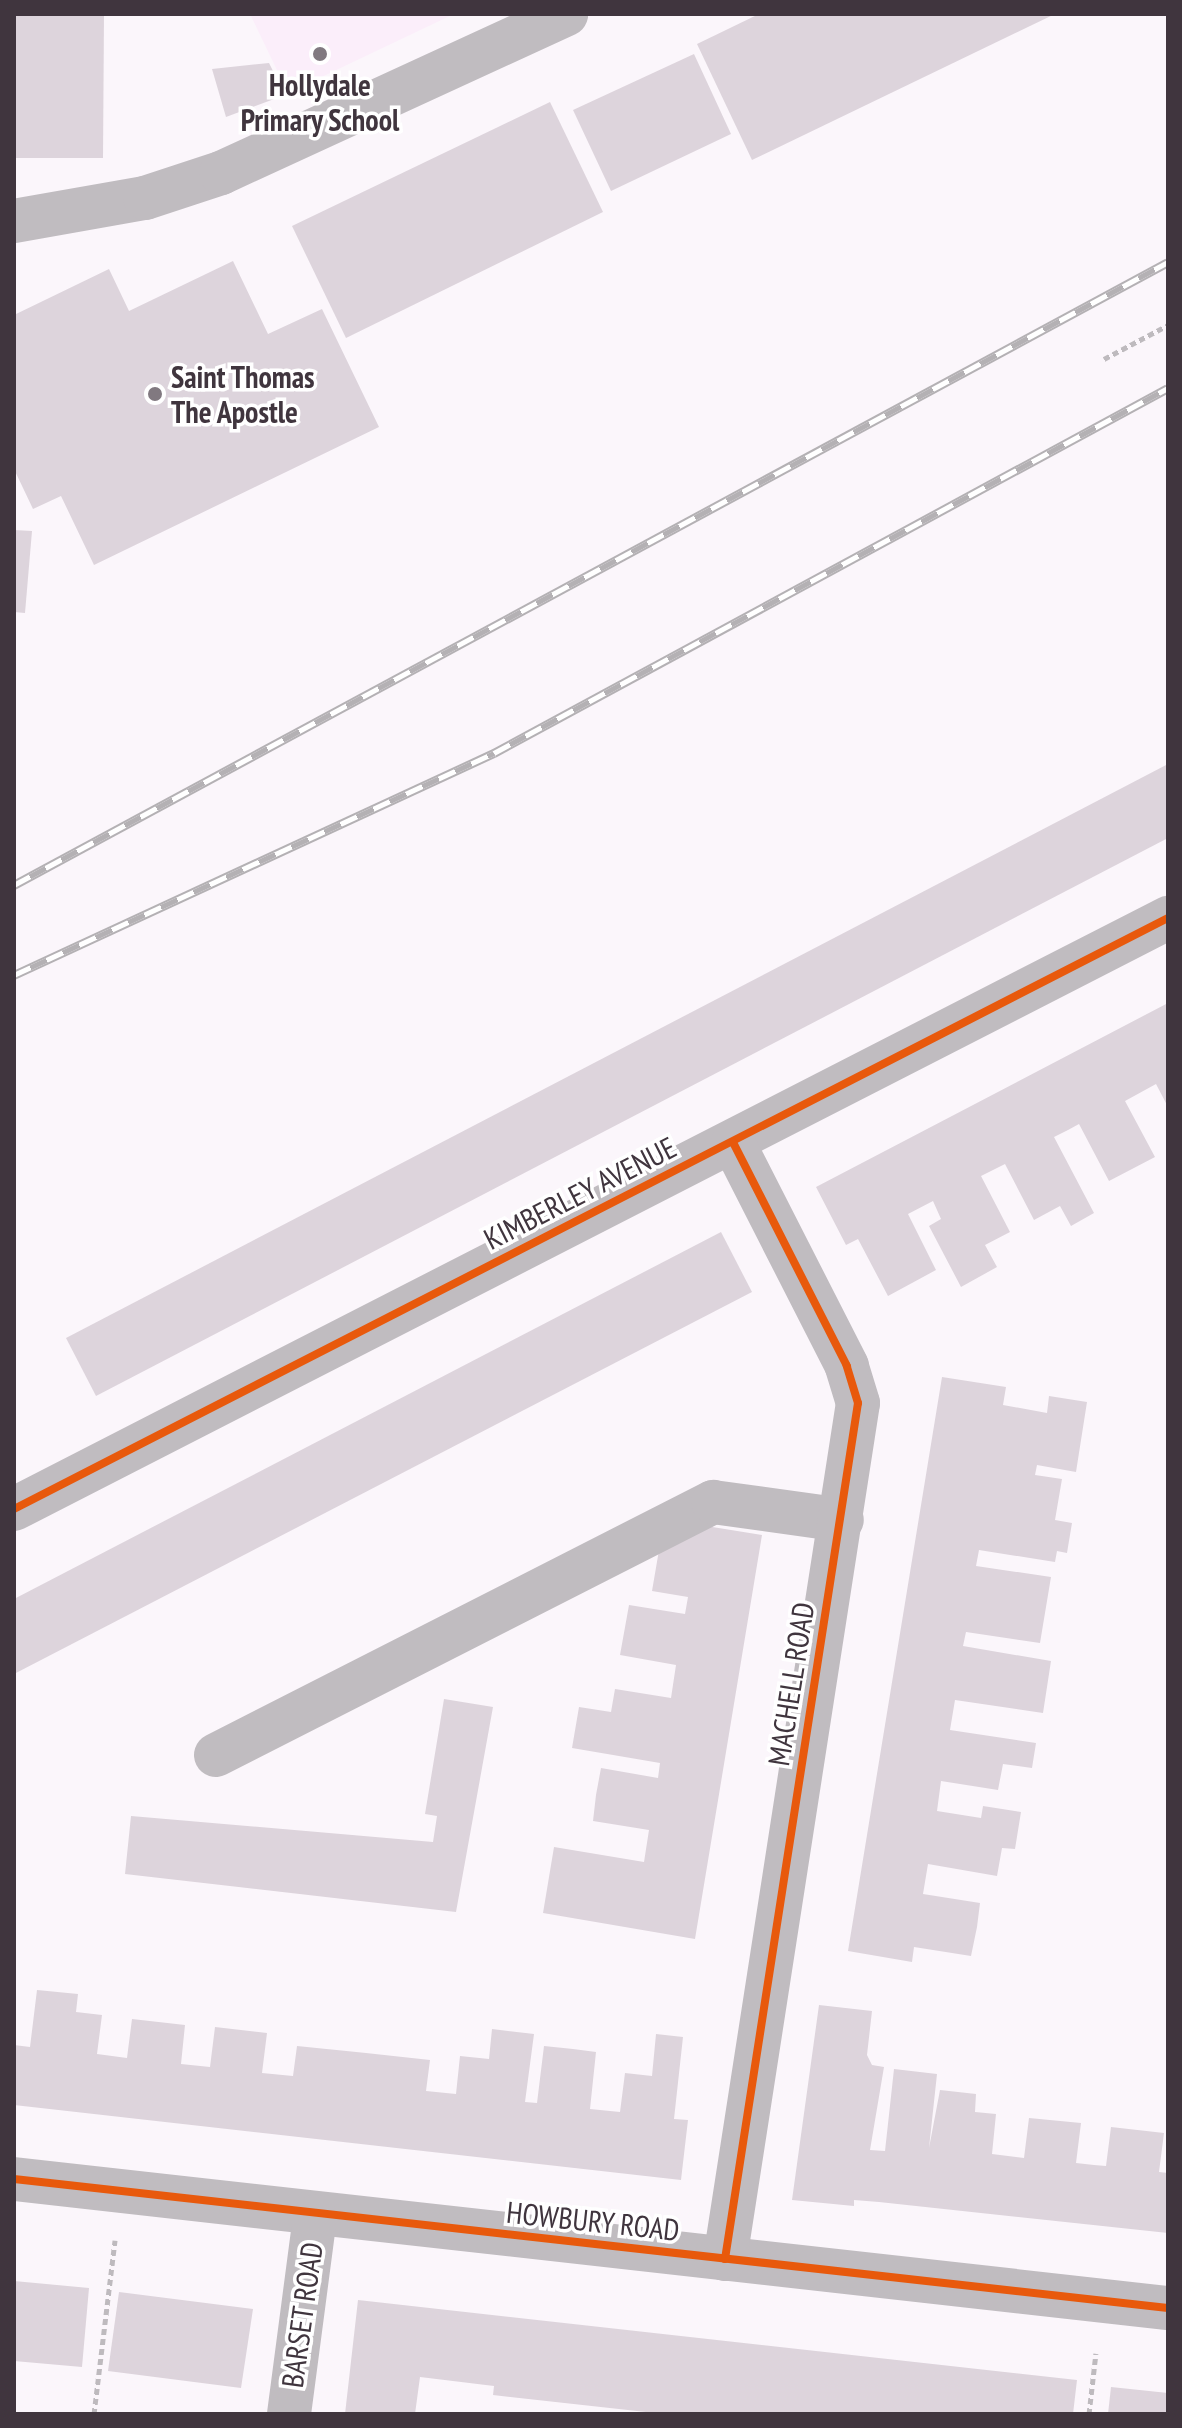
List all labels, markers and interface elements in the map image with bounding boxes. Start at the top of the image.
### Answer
marker: Hollydale Primary School [311,45,329,63]
place label: Hollydale Primary School [240,67,400,138]
place label: Saint Thomas The Apostle [171,359,315,430]
marker: Saint Thomas The Apostle [146,385,164,403]
street label: KIMBERLEY AVENUE [477,1129,683,1257]
street label: MACHELL ROAD [760,1599,822,1769]
street label: HOWBURY ROAD [504,2194,682,2248]
street label: BARSET ROAD [274,2239,330,2391]

